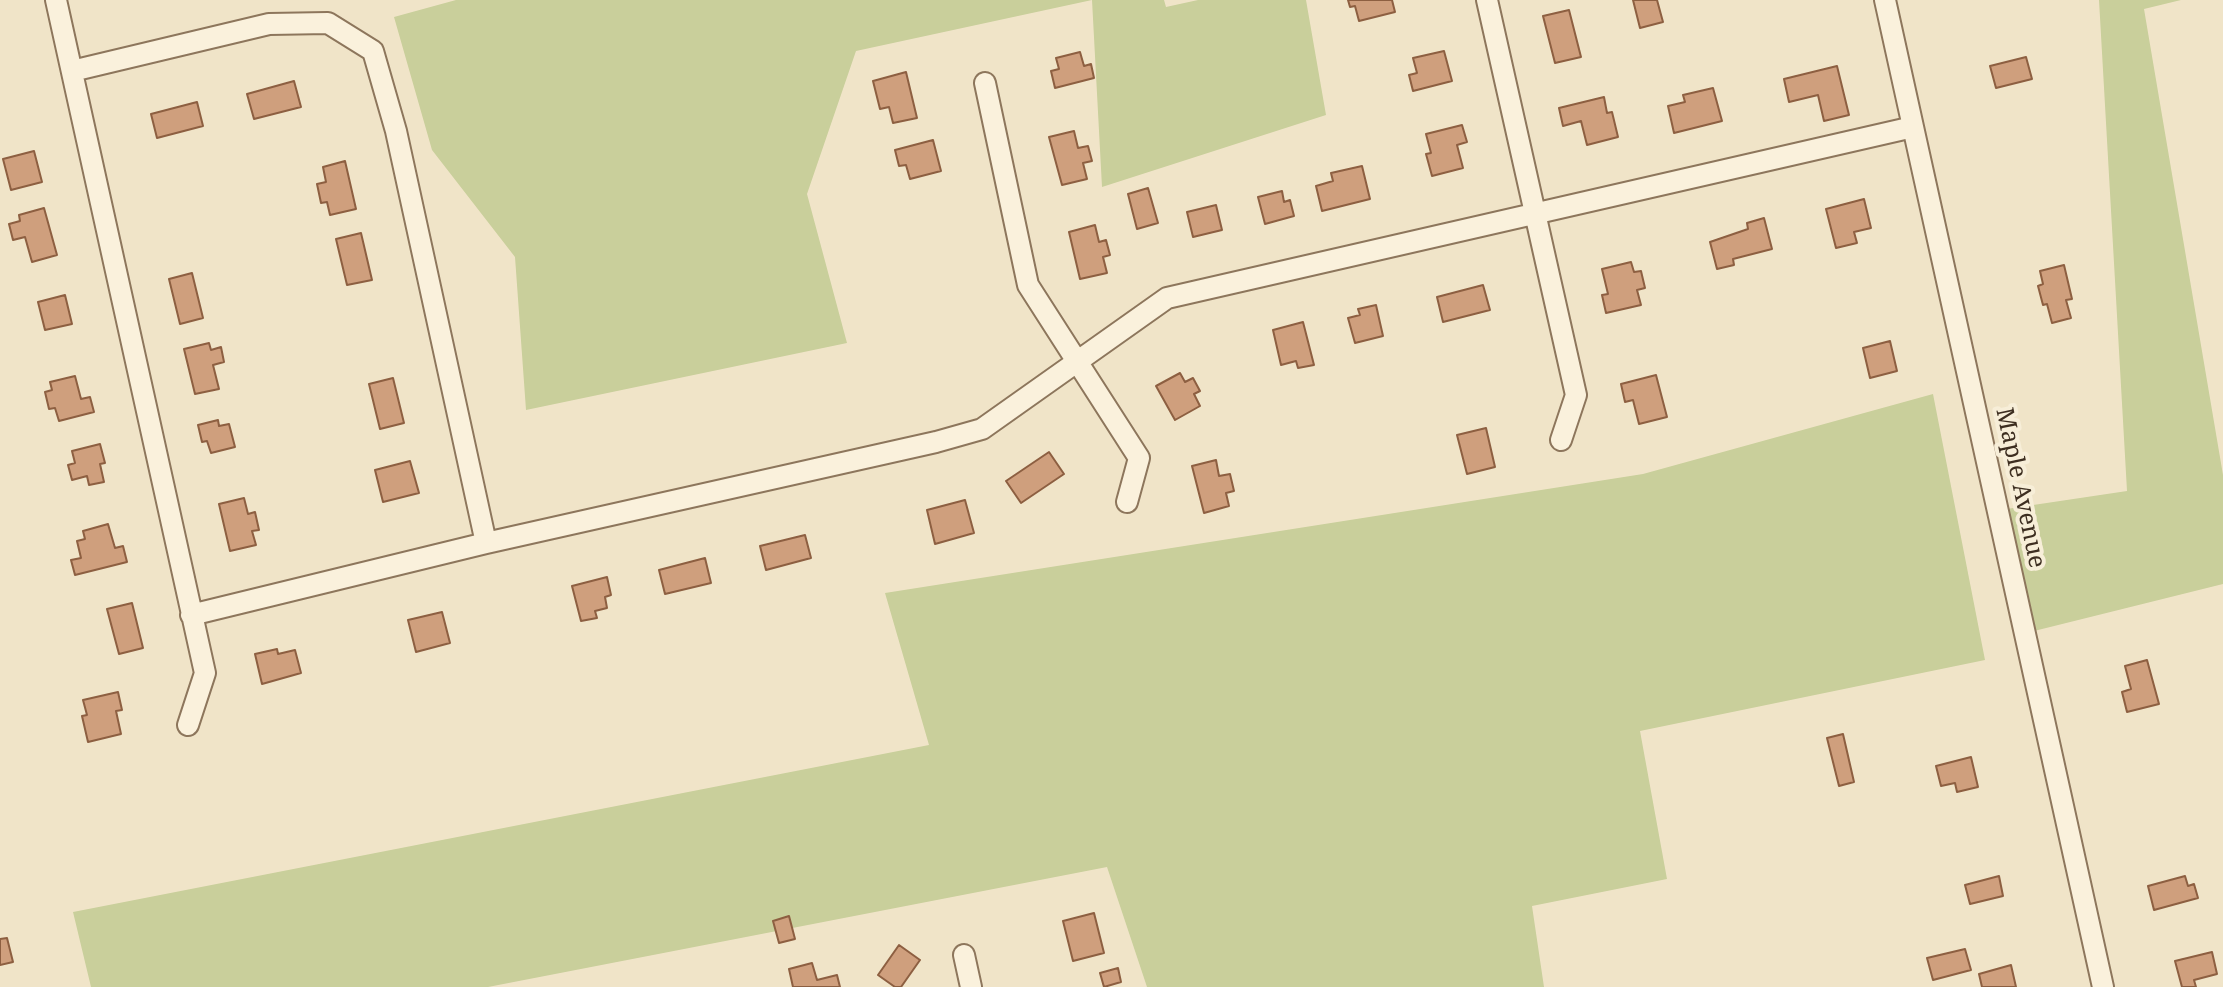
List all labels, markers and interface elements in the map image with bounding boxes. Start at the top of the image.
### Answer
street label: Maple Avenue [1989,405,2051,571]

